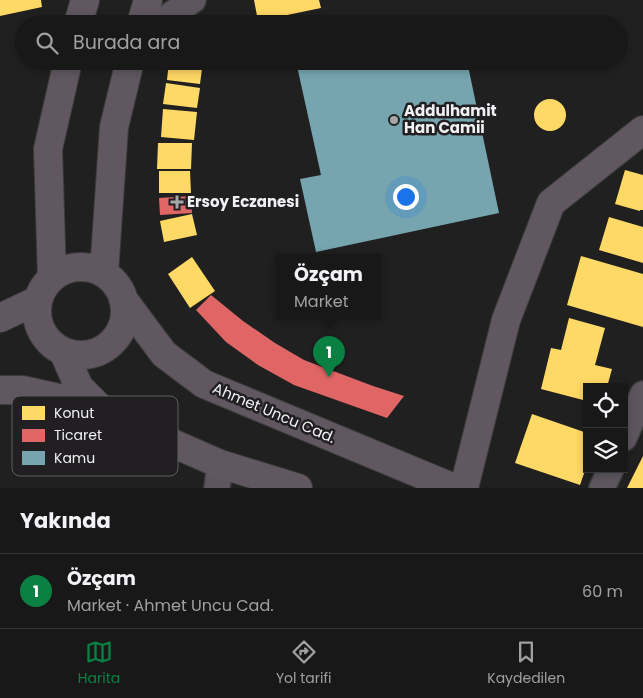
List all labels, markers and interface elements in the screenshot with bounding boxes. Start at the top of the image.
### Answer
search box [15,15,628,70]
icon: search [33,29,61,57]
text: Burada ara [73,29,180,56]
place label: Addulhamit Han Camii [404,100,497,138]
marker: Addulhamit Han Camii [388,114,400,126]
your location [393,184,419,210]
place label: Ersoy Eczanesi [187,191,299,212]
marker: Ersoy Eczanesi [171,196,183,208]
popup [276,254,381,319]
text: Özçam [294,261,363,288]
text: Market [294,290,349,313]
pin: 1 [313,336,345,377]
street label: Ahmet Uncu Cad. [210,377,339,448]
map controls [583,383,628,473]
button: locate [583,383,628,428]
legend [12,396,178,476]
text: Konut [54,403,94,423]
text: Ticaret [54,425,102,445]
button: layers [583,428,628,473]
text: Kamu [54,448,95,468]
text: Yakında [20,506,111,535]
text: Özçam [67,565,136,592]
text: 1 [33,580,39,603]
text: 60 m [582,580,623,603]
text: Market · Ahmet Uncu Cad. [67,594,274,617]
tab: Harita [78,638,120,689]
tab: Yol tarifi [276,638,332,689]
tab: Kaydedilen [487,638,565,689]

